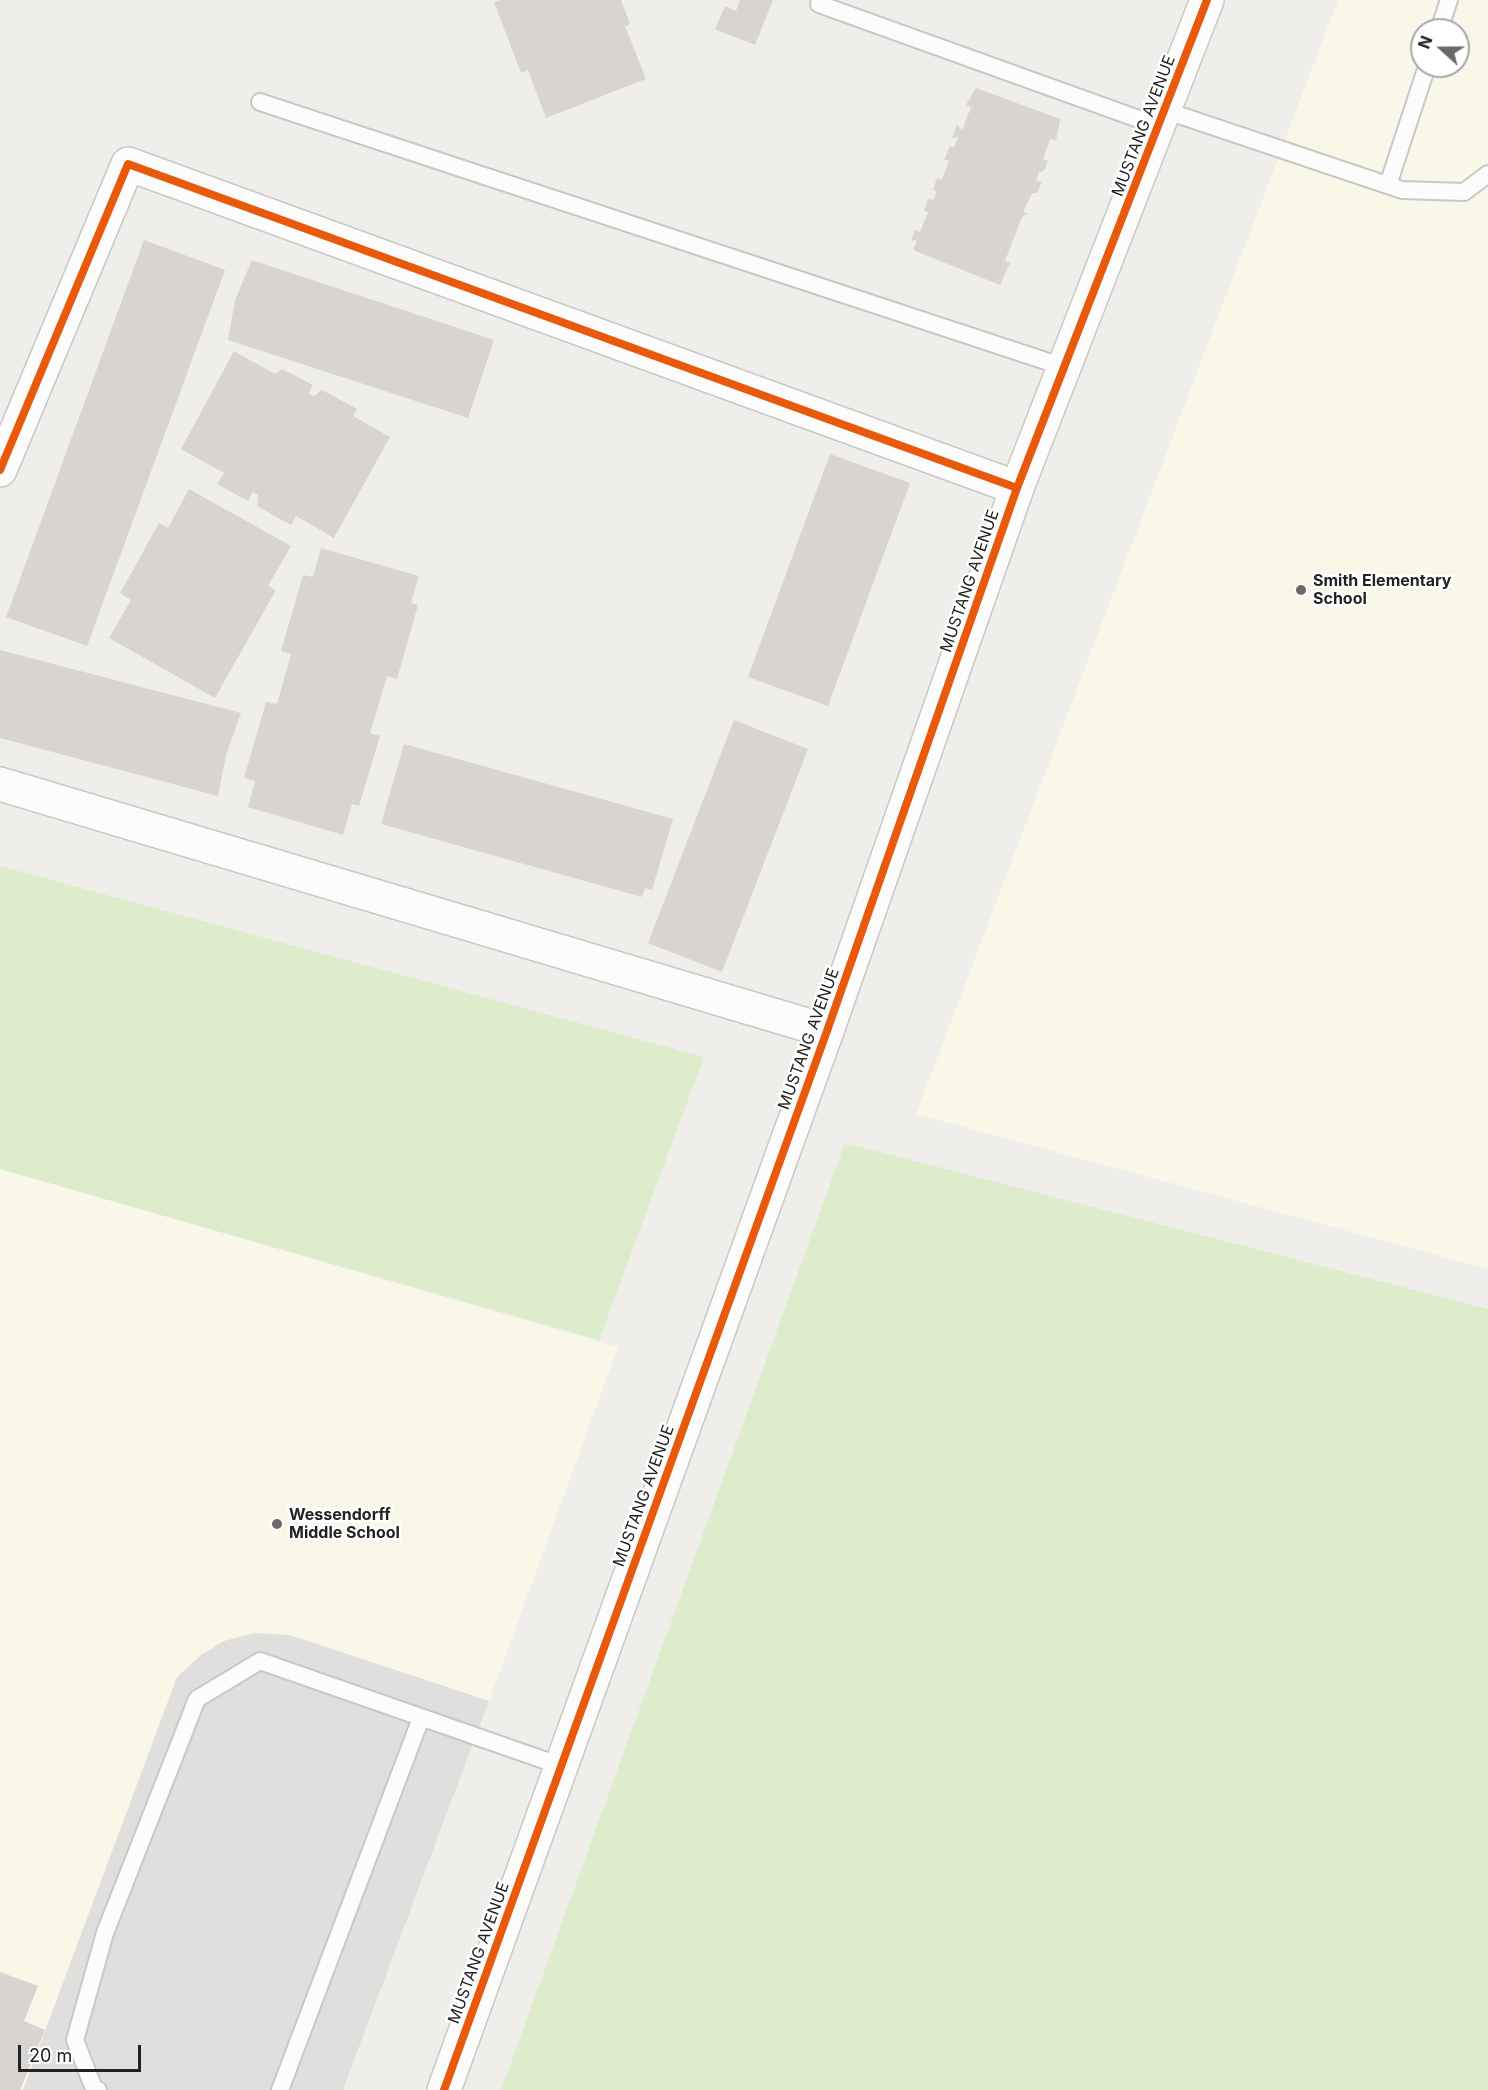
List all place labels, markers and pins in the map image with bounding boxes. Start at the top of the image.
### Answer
place label: Smith Elementary School [1313,571,1451,609]
marker: Smith Elementary School [1294,583,1308,597]
place label: Wessendorff Middle School [289,1505,400,1543]
marker: Wessendorff Middle School [270,1517,284,1531]

